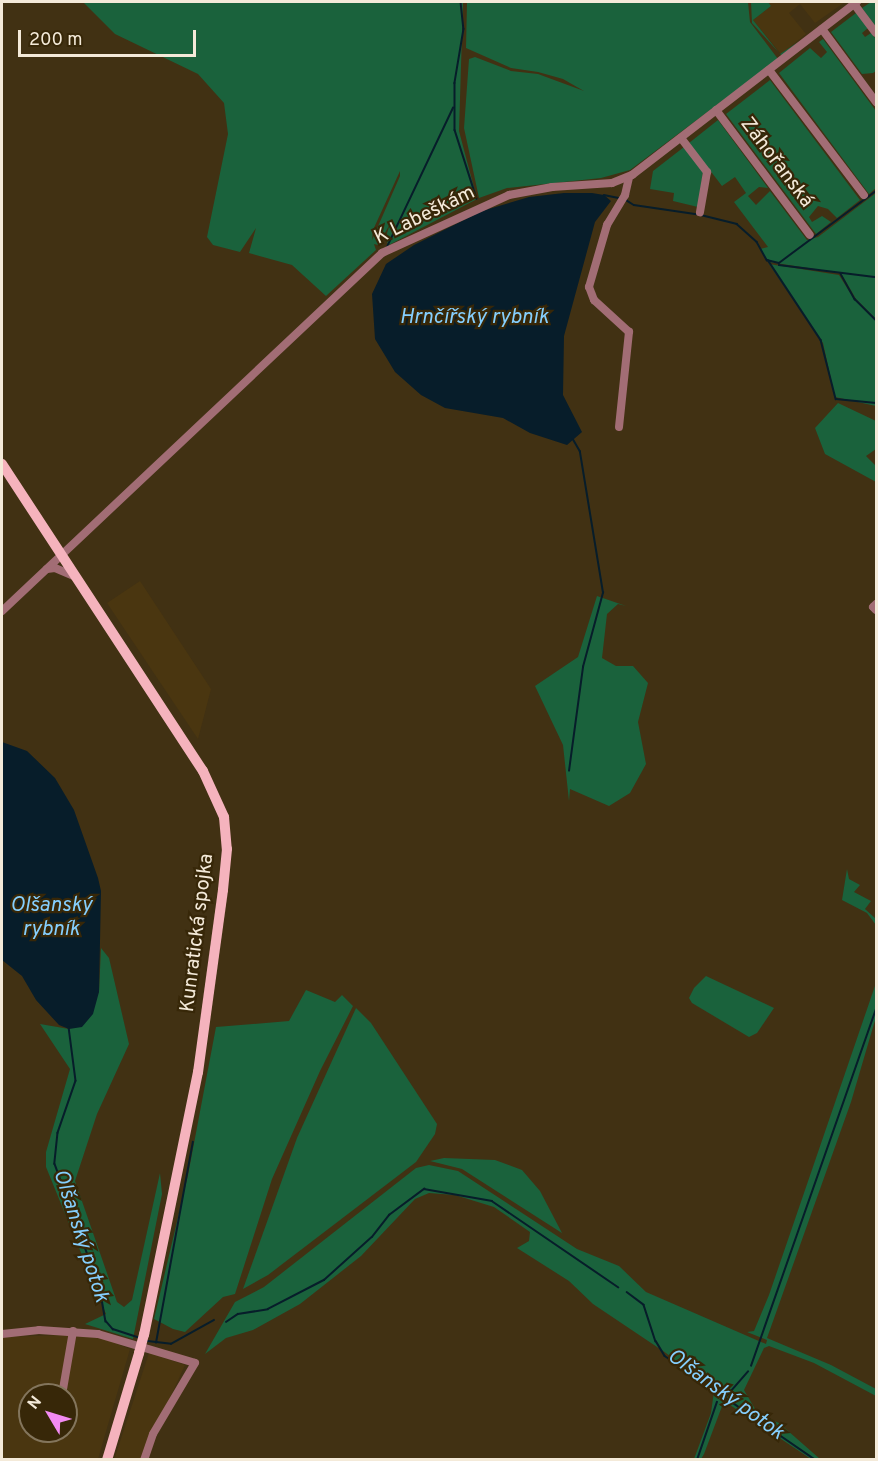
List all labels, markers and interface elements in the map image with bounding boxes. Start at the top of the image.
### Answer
scale bar [21,18,200,56]
text: 200 m [29,29,82,52]
street label: Záhořanská [734,113,818,213]
street label: K Labeškám [371,181,479,251]
water label: Hrnčířský rybník [400,305,548,331]
street label: Kunratická spojka [176,852,220,1014]
water label: Olšanský rybník [10,893,92,943]
water label: Olšanský potok [47,1166,113,1306]
water label: Olšanský potok [662,1344,788,1446]
north arrow [18,1383,78,1443]
text: N [24,1392,47,1414]

